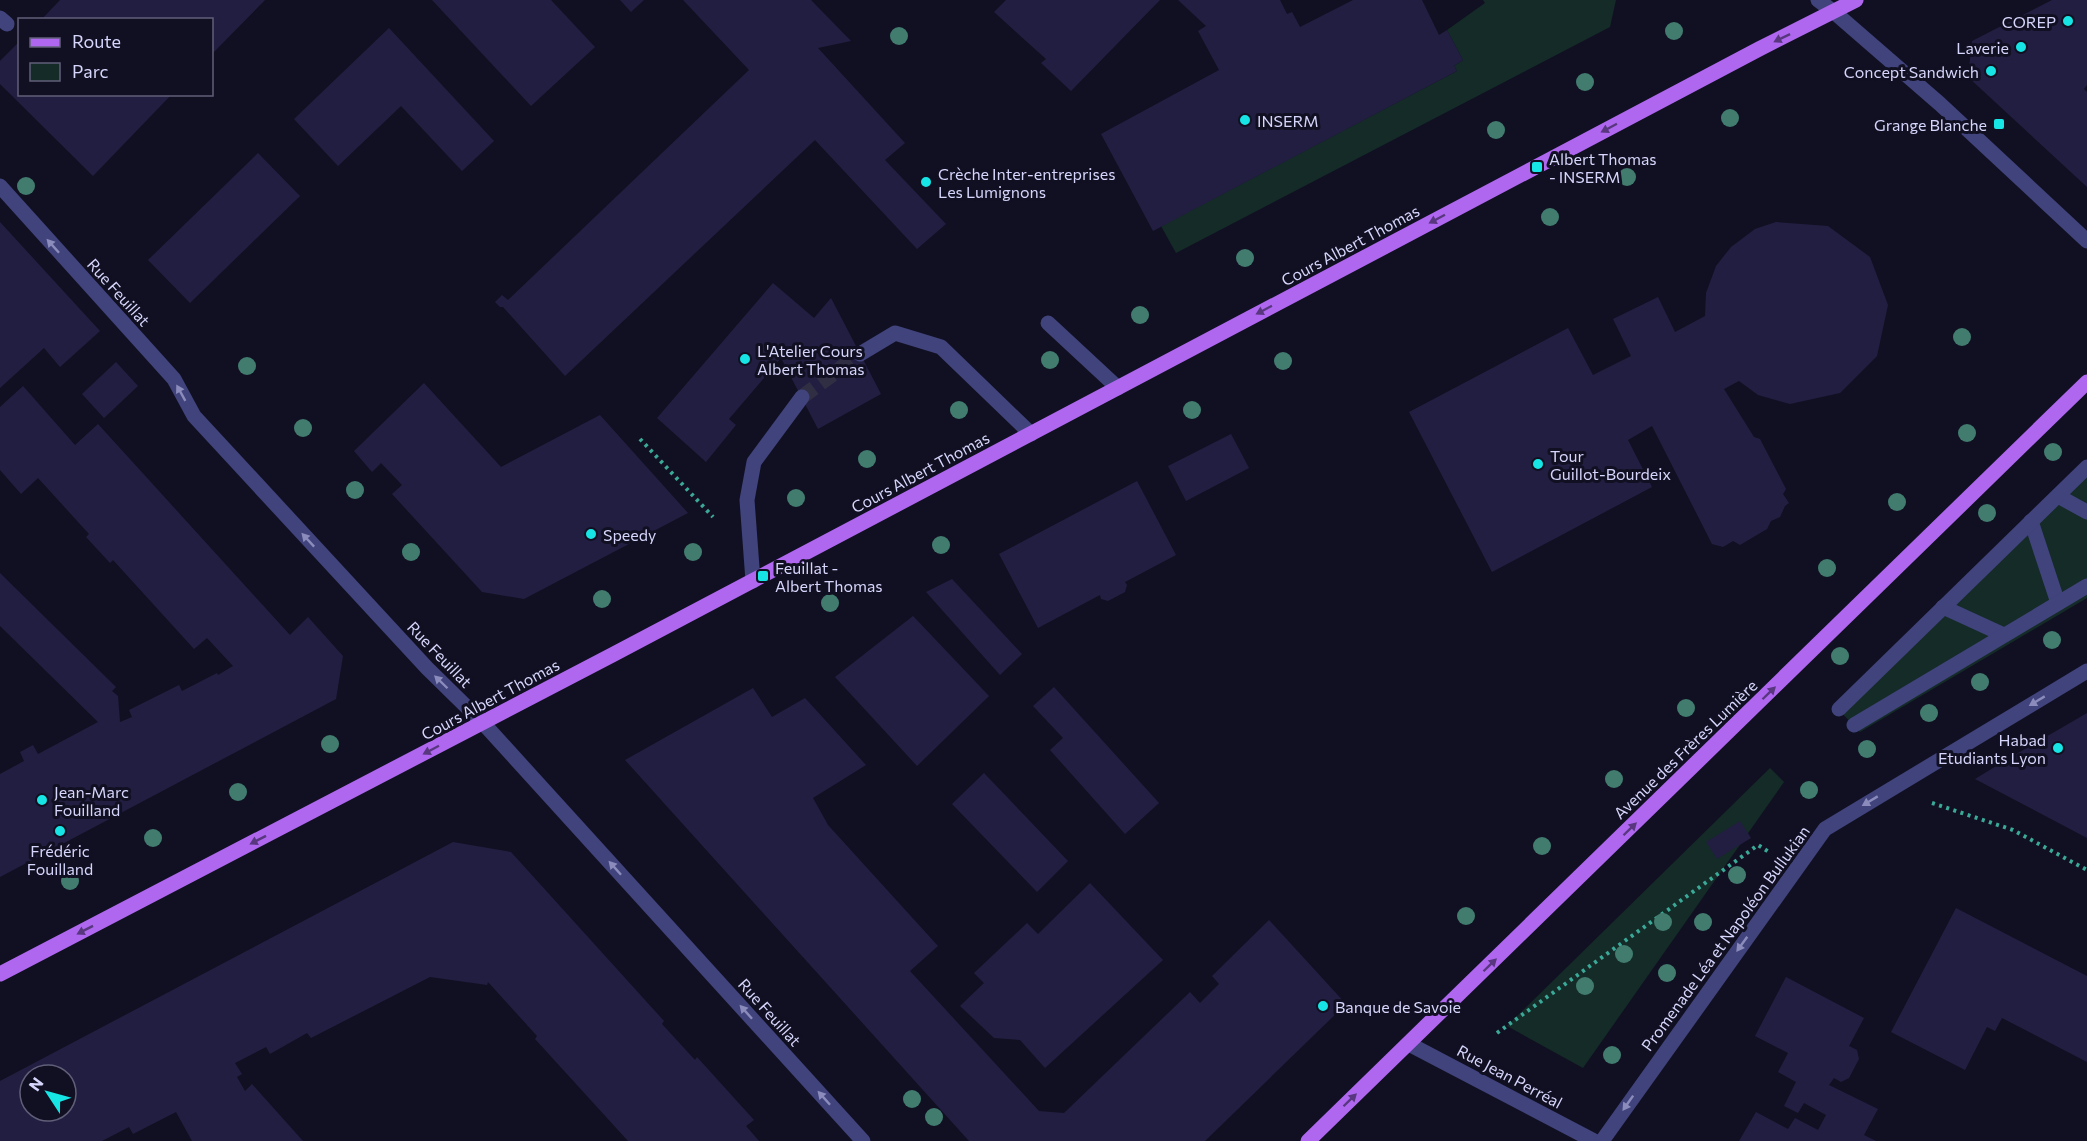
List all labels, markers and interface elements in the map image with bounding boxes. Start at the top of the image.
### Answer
place label: COREP [2002,12,2056,31]
marker: COREP [2061,14,2075,28]
legend [18,18,213,96]
text: Route [72,30,121,52]
one-way arrow [1773,32,1791,42]
place label: Laverie [1956,38,2009,57]
marker: Laverie [2014,40,2028,54]
text: Parc [72,60,109,82]
place label: Concept Sandwich [1844,62,1979,81]
marker: Concept Sandwich [1984,64,1998,78]
place label: INSERM [1257,111,1318,130]
marker: INSERM [1238,113,1252,127]
place label: Grange Blanche [1874,115,1987,134]
marker: Grange Blanche [1992,117,2006,131]
one-way arrow [1601,123,1618,133]
place label: Albert Thomas - INSERM [1549,149,1657,186]
marker: Albert Thomas - INSERM [1530,160,1544,174]
place label: Crèche Inter-entreprises Les Lumignons [938,164,1115,201]
marker: Crèche Inter-entreprises Les Lumignons [919,175,933,189]
street label: Cours Albert Thomas [1278,201,1422,289]
one-way arrow [1428,214,1445,224]
one-way arrow [46,238,60,253]
street label: Rue Feuillat [84,254,155,330]
one-way arrow [1256,305,1273,315]
place label: L'Atelier Cours Albert Thomas [757,341,865,378]
marker: L'Atelier Cours Albert Thomas [738,352,752,366]
one-way arrow [176,384,186,401]
street label: Cours Albert Thomas [848,428,992,516]
place label: Tour Guillot-Bourdeix [1550,446,1671,483]
marker: Tour Guillot-Bourdeix [1531,457,1545,471]
place label: Speedy [603,525,656,544]
marker: Speedy [584,527,598,541]
one-way arrow [301,532,315,547]
place label: Feuillat - Albert Thomas [775,558,883,595]
marker: Feuillat - Albert Thomas [756,569,770,583]
street label: Rue Feuillat [404,617,476,691]
street label: Cours Albert Thomas [418,655,562,743]
street label: Avenue des Frères Lumière [1609,675,1761,823]
one-way arrow [434,676,449,689]
one-way arrow [1762,686,1776,700]
one-way arrow [2029,695,2045,706]
place label: Habad Etudiants Lyon [1938,730,2046,767]
marker: Habad Etudiants Lyon [2051,741,2065,755]
one-way arrow [423,745,440,755]
place label: Jean-Marc Fouilland [54,782,129,819]
marker: Jean-Marc Fouilland [35,793,49,807]
one-way arrow [1862,796,1878,807]
one-way arrow [1622,822,1636,836]
street label: Promenade Léa et Napoléon Bullukian [1637,822,1813,1054]
marker: Frédéric Fouilland [53,824,67,838]
one-way arrow [250,835,267,845]
place label: Frédéric Fouilland [27,841,93,878]
one-way arrow [609,861,622,876]
one-way arrow [77,925,94,934]
one-way arrow [1736,936,1748,952]
one-way arrow [1483,958,1498,972]
street label: Rue Feuillat [735,974,806,1050]
place label: Banque de Savoie [1335,997,1461,1016]
marker: Banque de Savoie [1316,999,1330,1013]
one-way arrow [739,1005,753,1020]
street label: Rue Jean Perréal [1454,1040,1566,1112]
north arrow [18,1063,78,1123]
text: N [24,1073,47,1094]
one-way arrow [817,1091,831,1106]
one-way arrow [1343,1094,1357,1108]
one-way arrow [1623,1095,1634,1111]

